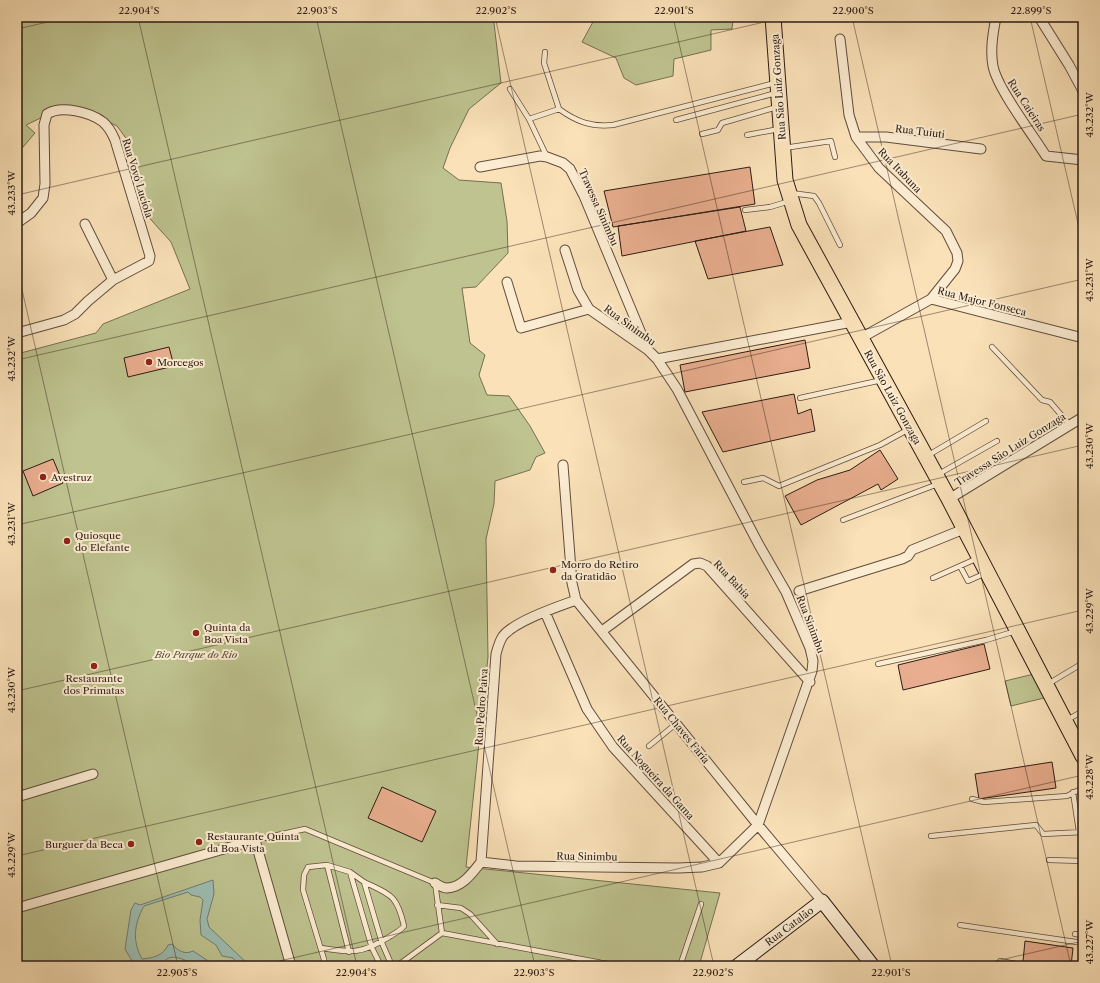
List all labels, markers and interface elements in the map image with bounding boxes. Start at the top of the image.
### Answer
text: 22.904°S [118,4,160,17]
text: 22.903°S [297,4,337,17]
text: 22.902°S [475,4,517,17]
text: 22.901°S [654,4,694,17]
text: 22.900°S [832,4,874,17]
text: 22.899°S [1010,4,1052,17]
street label: Rua São Luiz Gonzaga [768,33,789,140]
street label: Rua Caieiras [1005,77,1048,134]
text: 43.232°W [1083,91,1096,138]
street label: Rua Tuiuti [894,122,946,141]
street label: Rua Vovó Lucíola [119,137,156,220]
street label: Rua Itabuna [875,145,925,196]
street label: Travessa Sinimbu [576,167,621,248]
text: 43.233°W [5,169,18,215]
text: 43.231°W [1083,257,1096,302]
street label: Rua Major Fonseca [936,284,1028,319]
street label: Rua Sinimbu [601,302,658,349]
text: 43.232°W [5,335,18,382]
street label: Rua São Luiz Gonzaga [861,348,924,447]
place label: Morcegos [157,356,204,369]
marker: Morcegos [144,357,154,367]
street label: Travessa São Luiz Gonzaga [952,410,1069,489]
text: 43.230°W [1083,422,1096,469]
place label: Avestruz [50,471,92,484]
marker: Avestruz [38,472,48,482]
text: 43.231°W [5,501,18,546]
place label: Quiosque do Elefante [75,529,130,554]
marker: Quiosque do Elefante [62,536,72,546]
street label: Rua Bahia [710,557,753,602]
place label: Morro do Retiro da Gratidão [561,558,639,583]
marker: Morro do Retiro da Gratidão [548,565,558,575]
text: 43.229°W [1083,587,1096,634]
street label: Rua Sinimbu [794,593,828,655]
place label: Quinta da Boa Vista [204,621,251,646]
marker: Quinta da Boa Vista [191,628,201,638]
park label: Bio Parque do Rio [154,648,238,661]
marker: Restaurante dos Primatas [89,661,99,671]
text: 43.230°W [5,666,18,713]
street label: Rua Pedro Paiva [472,667,491,746]
place label: Restaurante dos Primatas [64,672,124,697]
street label: Rua Chaves Faria [651,694,713,767]
street label: Rua Nogueira da Gama [614,732,698,823]
text: 43.228°W [1083,753,1096,800]
place label: Restaurante Quinta da Boa Vista [207,830,300,855]
text: 43.229°W [5,831,18,878]
marker: Restaurante Quinta da Boa Vista [194,837,204,847]
place label: Burguer da Beca [45,838,124,851]
marker: Burguer da Beca [126,839,136,849]
street label: Rua Sinimbu [556,849,618,864]
street label: Rua Catalão [762,904,816,949]
text: 43.227°W [1083,919,1096,964]
text: 22.905°S [157,966,197,979]
text: 22.904°S [335,966,377,979]
text: 22.903°S [514,966,554,979]
text: 22.902°S [692,966,734,979]
text: 22.901°S [871,966,911,979]

